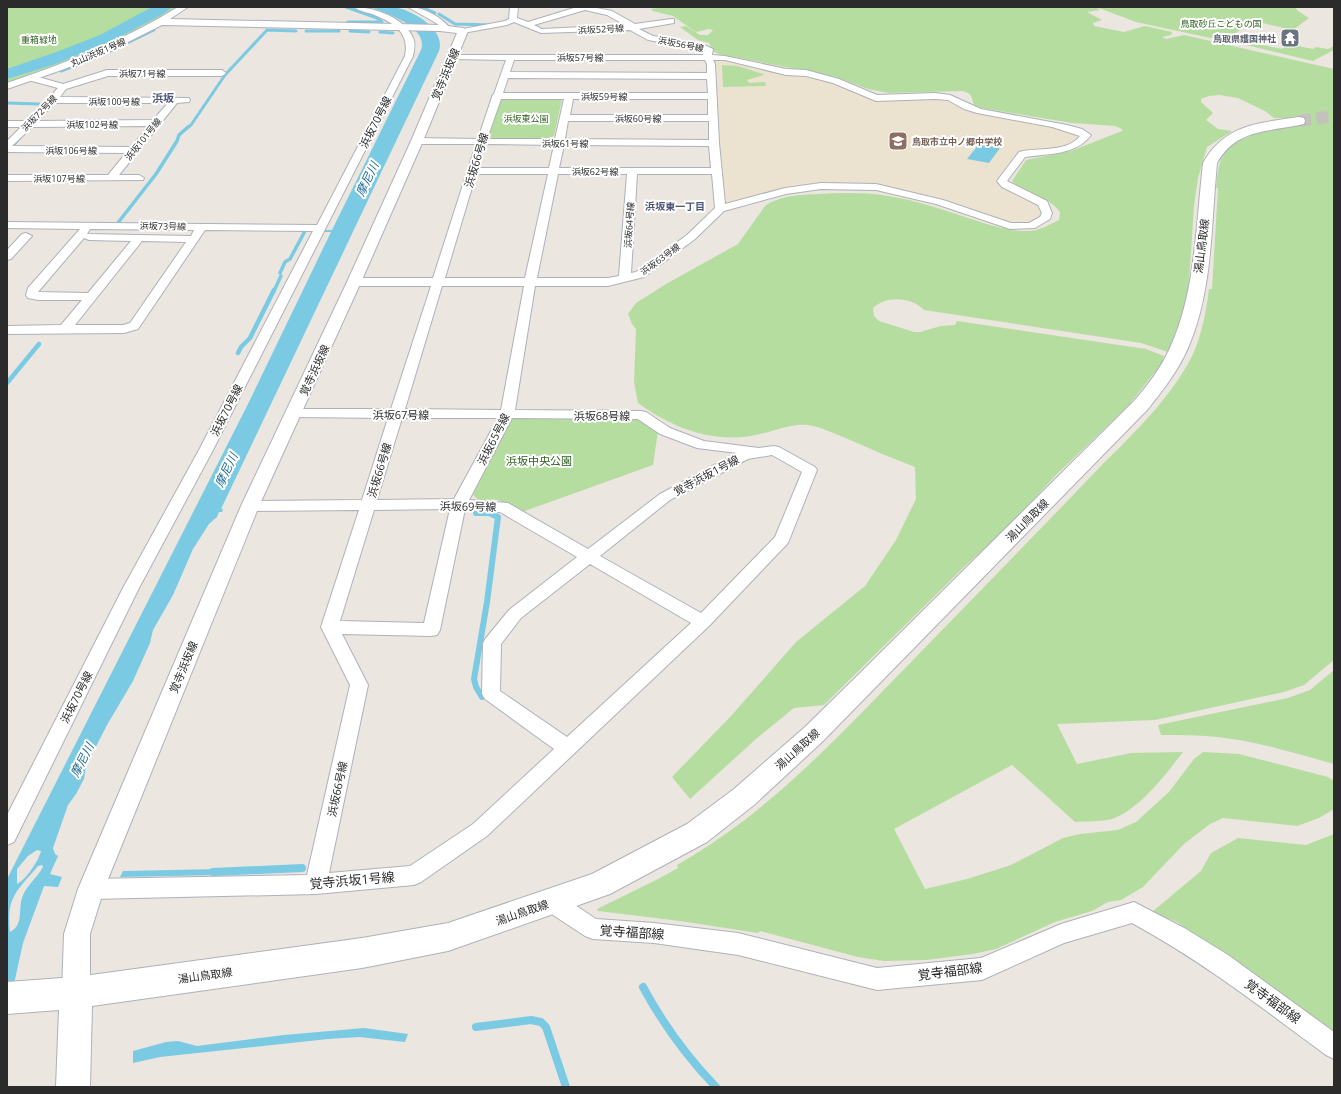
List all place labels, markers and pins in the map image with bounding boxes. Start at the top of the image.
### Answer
temple icon: 鳥取県護国神社 [1279,27,1301,49]
place label: 鳥取県護国神社 [1213,32,1276,45]
school or university icon: 鳥取市立中ノ郷中学校 [887,130,909,152]
place label: 鳥取市立中ノ郷中学校 [912,135,1003,148]

